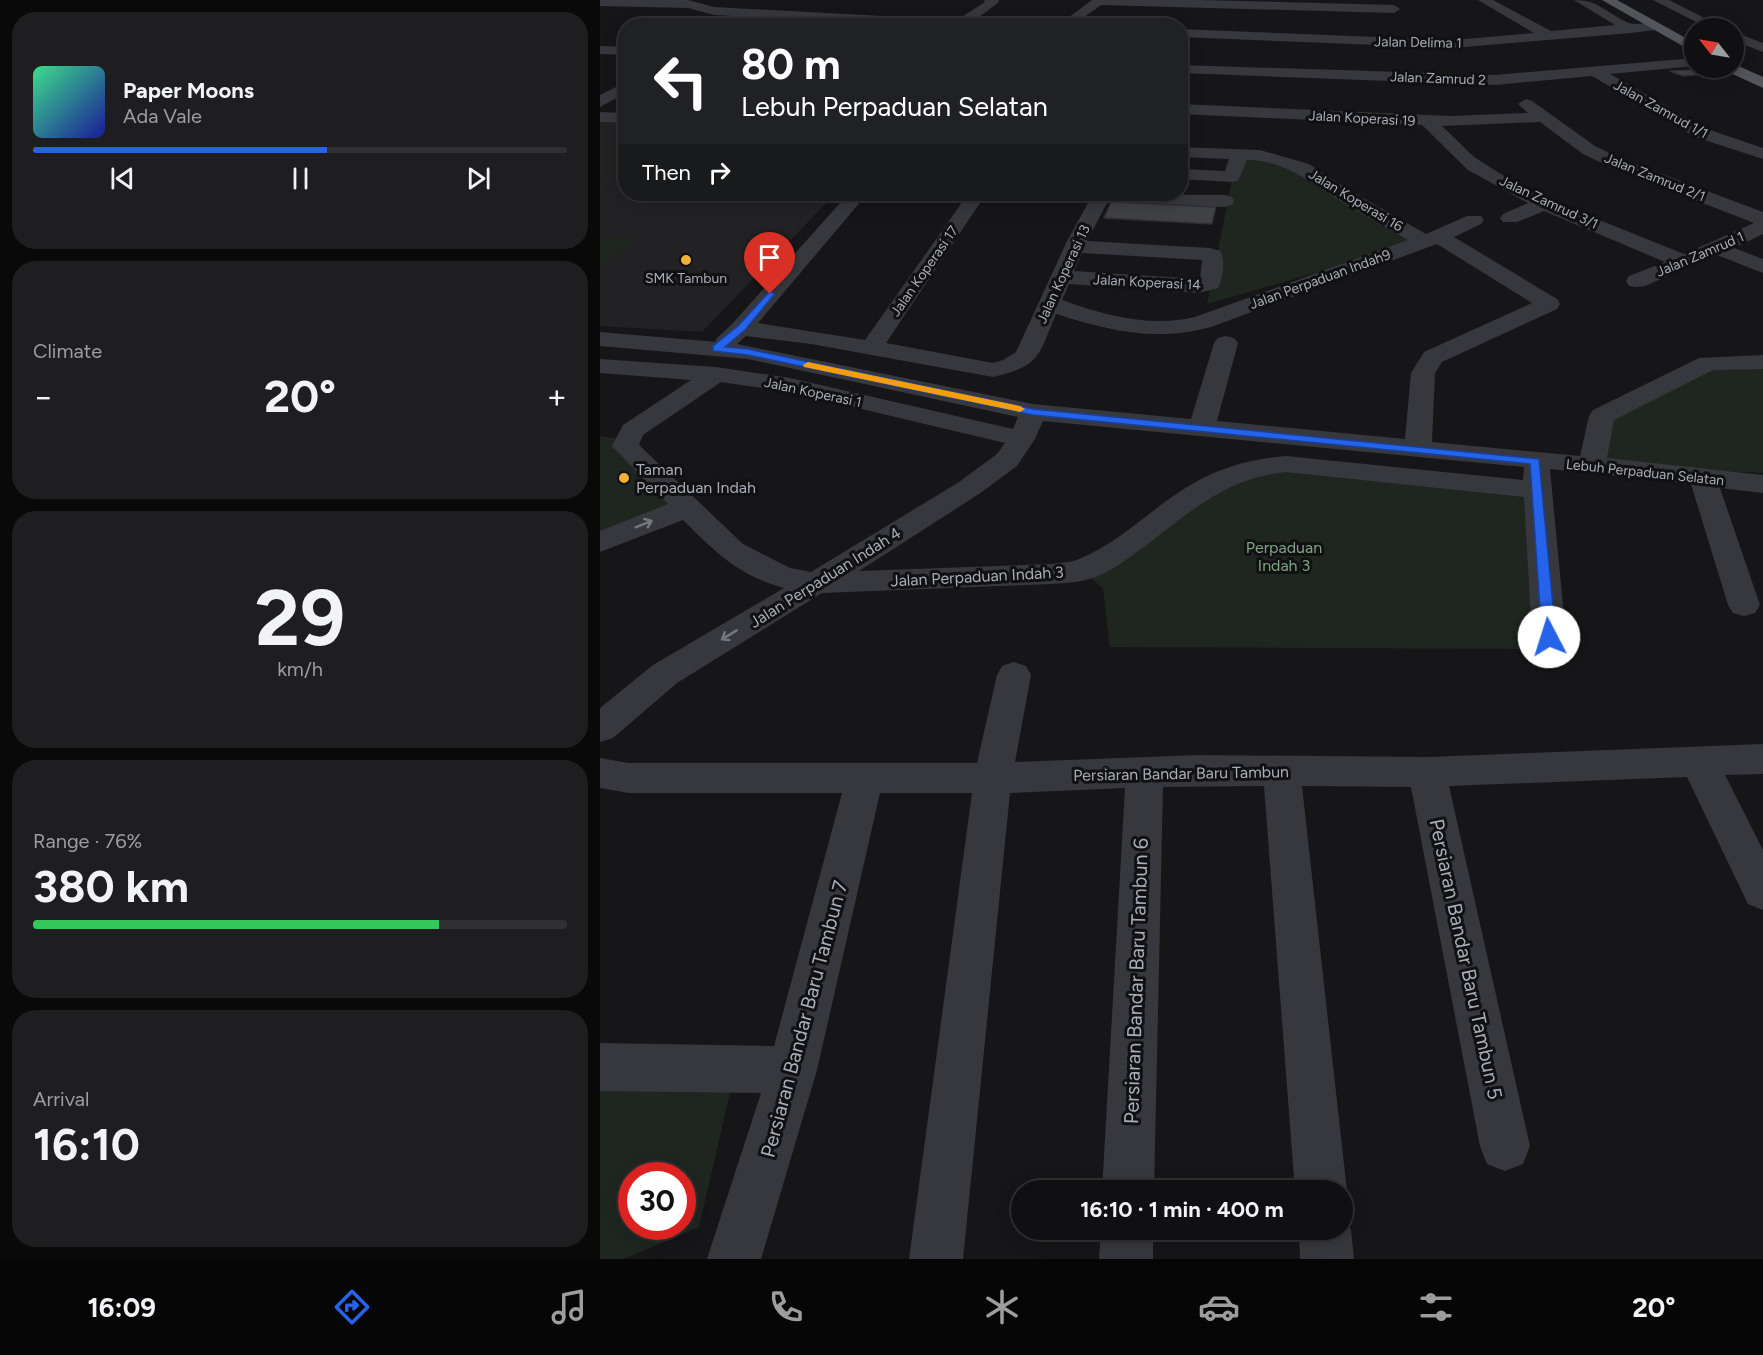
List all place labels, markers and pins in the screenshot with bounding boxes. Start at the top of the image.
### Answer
pin [744,232,795,294]
marker: SMK Tambun [679,253,693,267]
place label: SMK Tambun [645,270,727,287]
place label: Taman Perpaduan Indah [636,460,756,497]
marker: Taman Perpaduan Indah [617,471,631,485]

